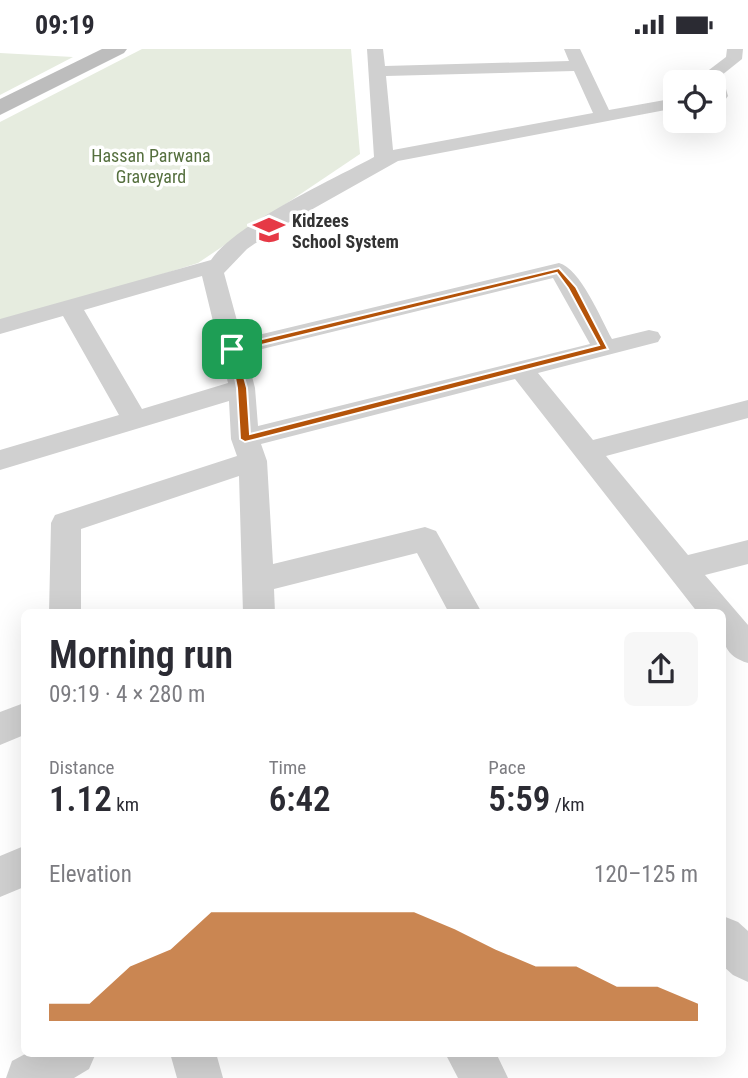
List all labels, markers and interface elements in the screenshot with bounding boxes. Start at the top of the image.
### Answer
text: 09:19 [35,10,95,40]
map controls [663,70,726,133]
button: locate [663,70,726,133]
park label: Hassan Parwana Graveyard [91,145,211,187]
place label: Kidzees School System [292,210,399,252]
school or university icon: Kidzees School System [252,213,286,247]
pin [202,319,262,379]
icon: arrive [213,330,251,368]
button: share [624,632,698,706]
text: Morning run [49,633,233,677]
text: 09:19 · 4 × 280 m [49,681,205,708]
text: Distance [49,756,114,779]
text: Time [269,756,306,779]
text: Pace [488,756,526,779]
text: 1.12 [49,779,112,820]
text: 6:42 [269,779,331,820]
text: 5:59 [488,779,550,820]
text: km [112,793,139,816]
text: /km [550,793,585,816]
text: Elevation [49,861,132,888]
text: 120–125 m [594,861,698,888]

